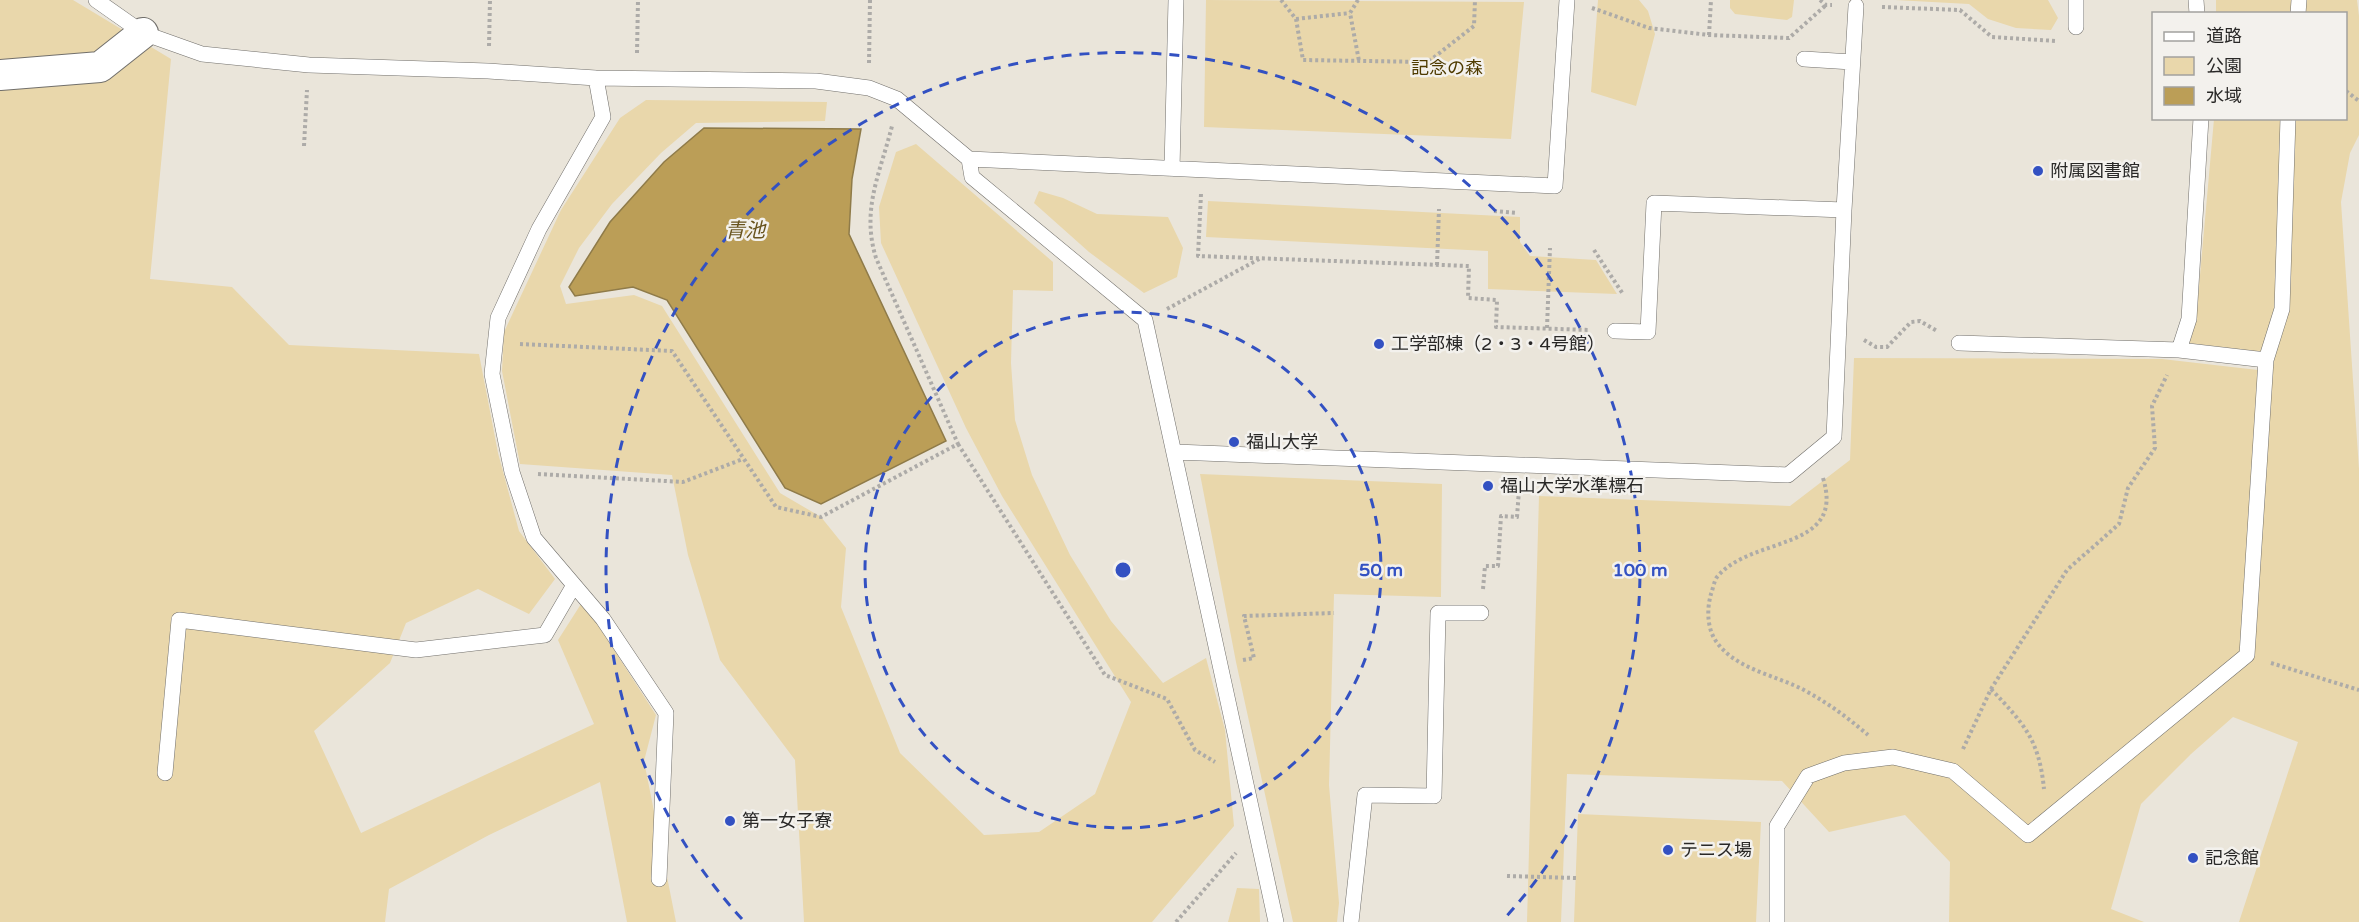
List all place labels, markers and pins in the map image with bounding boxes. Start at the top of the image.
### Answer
place label: 附属図書館 [2050,160,2140,182]
marker: 附属図書館 [2031,164,2045,178]
place label: 工学部棟（2・3・4号館） [1391,333,1605,355]
marker: 工学部棟（2・3・4号館） [1372,337,1386,351]
place label: 福山大学 [1246,431,1318,453]
marker: 福山大学 [1227,435,1241,449]
place label: 福山大学水準標石 [1500,475,1644,497]
marker: 福山大学水準標石 [1481,479,1495,493]
centre of rings [1113,560,1133,580]
place label: 第一女子寮 [742,810,832,832]
marker: 第一女子寮 [723,814,737,828]
place label: テニス場 [1680,839,1752,861]
marker: テニス場 [1661,843,1675,857]
place label: 記念館 [2205,847,2259,869]
marker: 記念館 [2186,851,2200,865]

